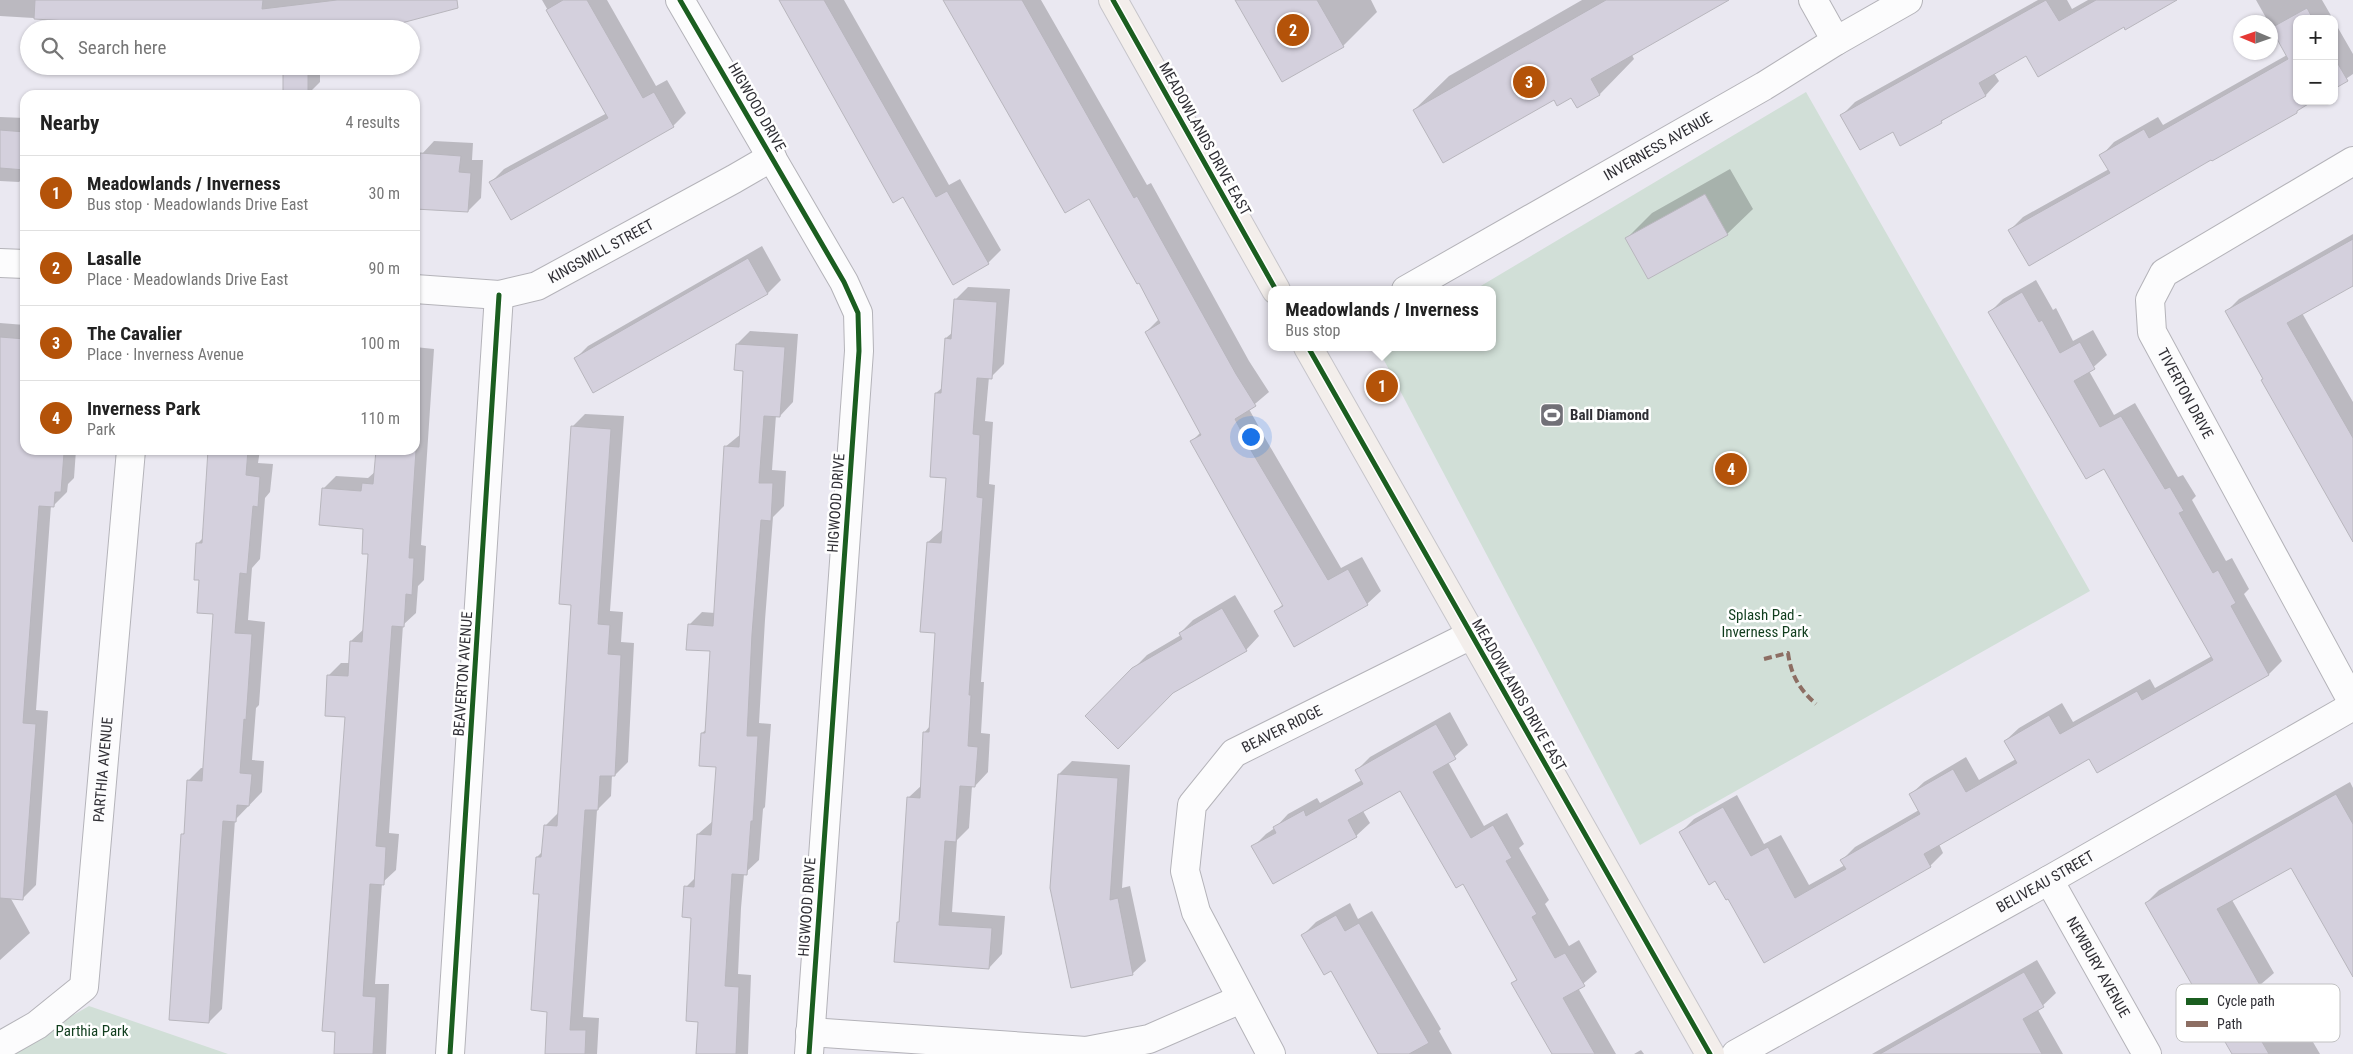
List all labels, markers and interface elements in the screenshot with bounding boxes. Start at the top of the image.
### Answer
pin: 2 [1277,11,1309,49]
north arrow [2233,15,2278,60]
map controls [2293,15,2338,105]
button: + [2293,15,2338,60]
search box [20,20,420,75]
icon: search [38,34,66,62]
text: Search here [78,36,166,59]
street label: HIGWOOD DRIVE [724,59,790,155]
street label: MEADOWLANDS DRIVE EAST [1155,59,1255,219]
button: − [2293,60,2338,105]
pin: 3 [1513,63,1545,101]
street label: INVERNESS AVENUE [1601,108,1715,184]
text: Nearby [40,111,99,135]
text: 4 results [345,113,400,132]
text: Meadowlands / Inverness [87,172,281,195]
text: 1 [52,184,60,203]
text: 30 m [368,184,400,203]
text: Bus stop · Meadowlands Drive East [87,195,308,214]
street label: KINGSMILL STREET [545,215,657,287]
text: Lasalle [87,247,141,270]
text: 2 [52,259,60,278]
text: 90 m [368,259,400,278]
text: Place · Meadowlands Drive East [87,270,288,289]
popup [1268,286,1496,351]
text: Meadowlands / Inverness [1285,298,1479,321]
text: Bus stop [1285,321,1340,340]
text: The Cavalier [87,322,182,345]
text: 3 [52,334,60,353]
text: 100 m [361,334,400,353]
text: Place · Inverness Avenue [87,345,244,364]
street label: TIVERTON DRIVE [2153,345,2217,442]
pin: 1 [1366,367,1398,405]
text: Inverness Park [87,397,200,420]
sports icon: Ball Diamond [1539,402,1565,428]
place label: Ball Diamond [1570,406,1649,424]
text: 4 [52,409,60,428]
text: 110 m [361,409,400,428]
text: Park [87,420,116,439]
your location [1238,424,1264,450]
pin: 4 [1715,450,1747,488]
street label: HIGWOOD DRIVE [824,453,848,553]
park label: Splash Pad - Inverness Park [1721,606,1809,641]
street label: BEAVERTON AVENUE [450,611,476,737]
street label: MEADOWLANDS DRIVE EAST [1468,616,1570,774]
street label: BEAVER RIDGE [1239,701,1325,757]
street label: PARTHIA AVENUE [89,716,117,823]
street label: BELIVEAU STREET [1993,847,2098,916]
street label: HIGWOOD DRIVE [795,857,819,957]
street label: NEWBURY AVENUE [2063,914,2134,1021]
legend [2176,984,2340,1042]
text: Cycle path [2217,993,2275,1009]
text: Path [2217,1016,2242,1032]
park label: Parthia Park [56,1022,129,1040]

